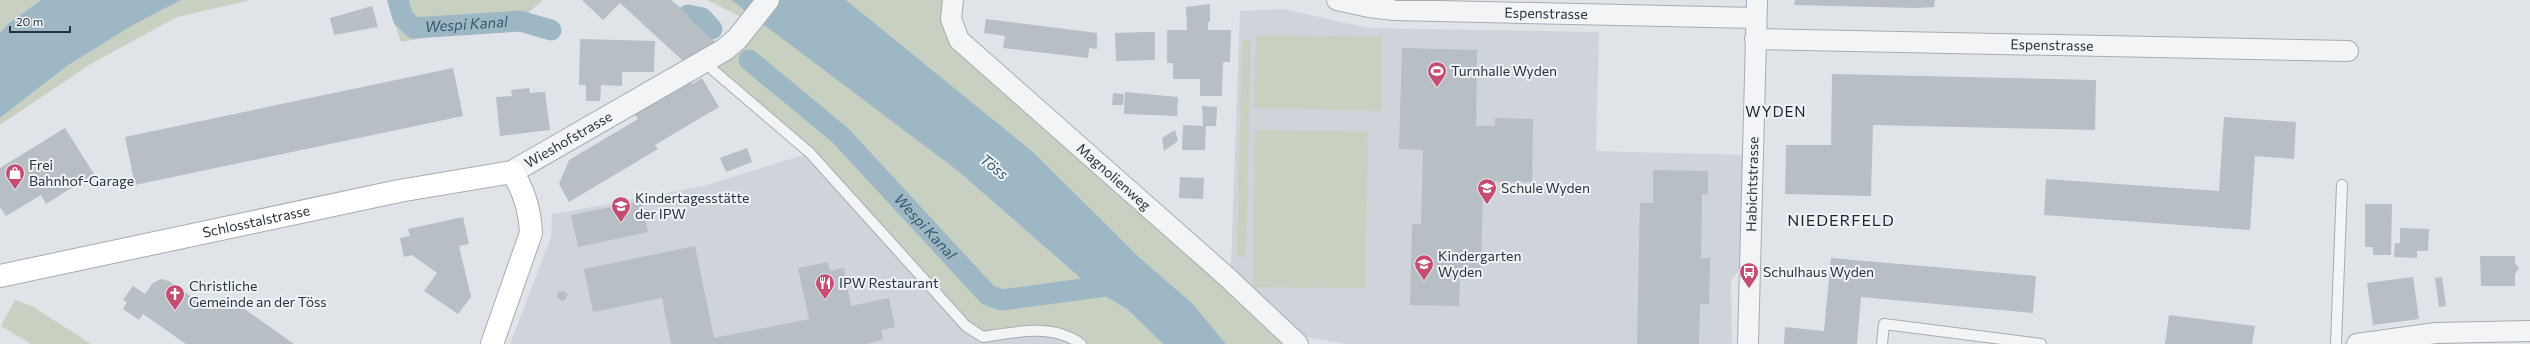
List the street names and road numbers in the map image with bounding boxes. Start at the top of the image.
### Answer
street label: Espenstrasse [1504,3,1588,22]
street label: Espenstrasse [2010,35,2094,54]
street label: Wieshofstrasse [521,107,615,171]
street label: Habichtstrasse [1742,136,1761,232]
street label: Magnolienweg [1074,139,1155,214]
street label: Schlosstalstrasse [201,201,311,241]

